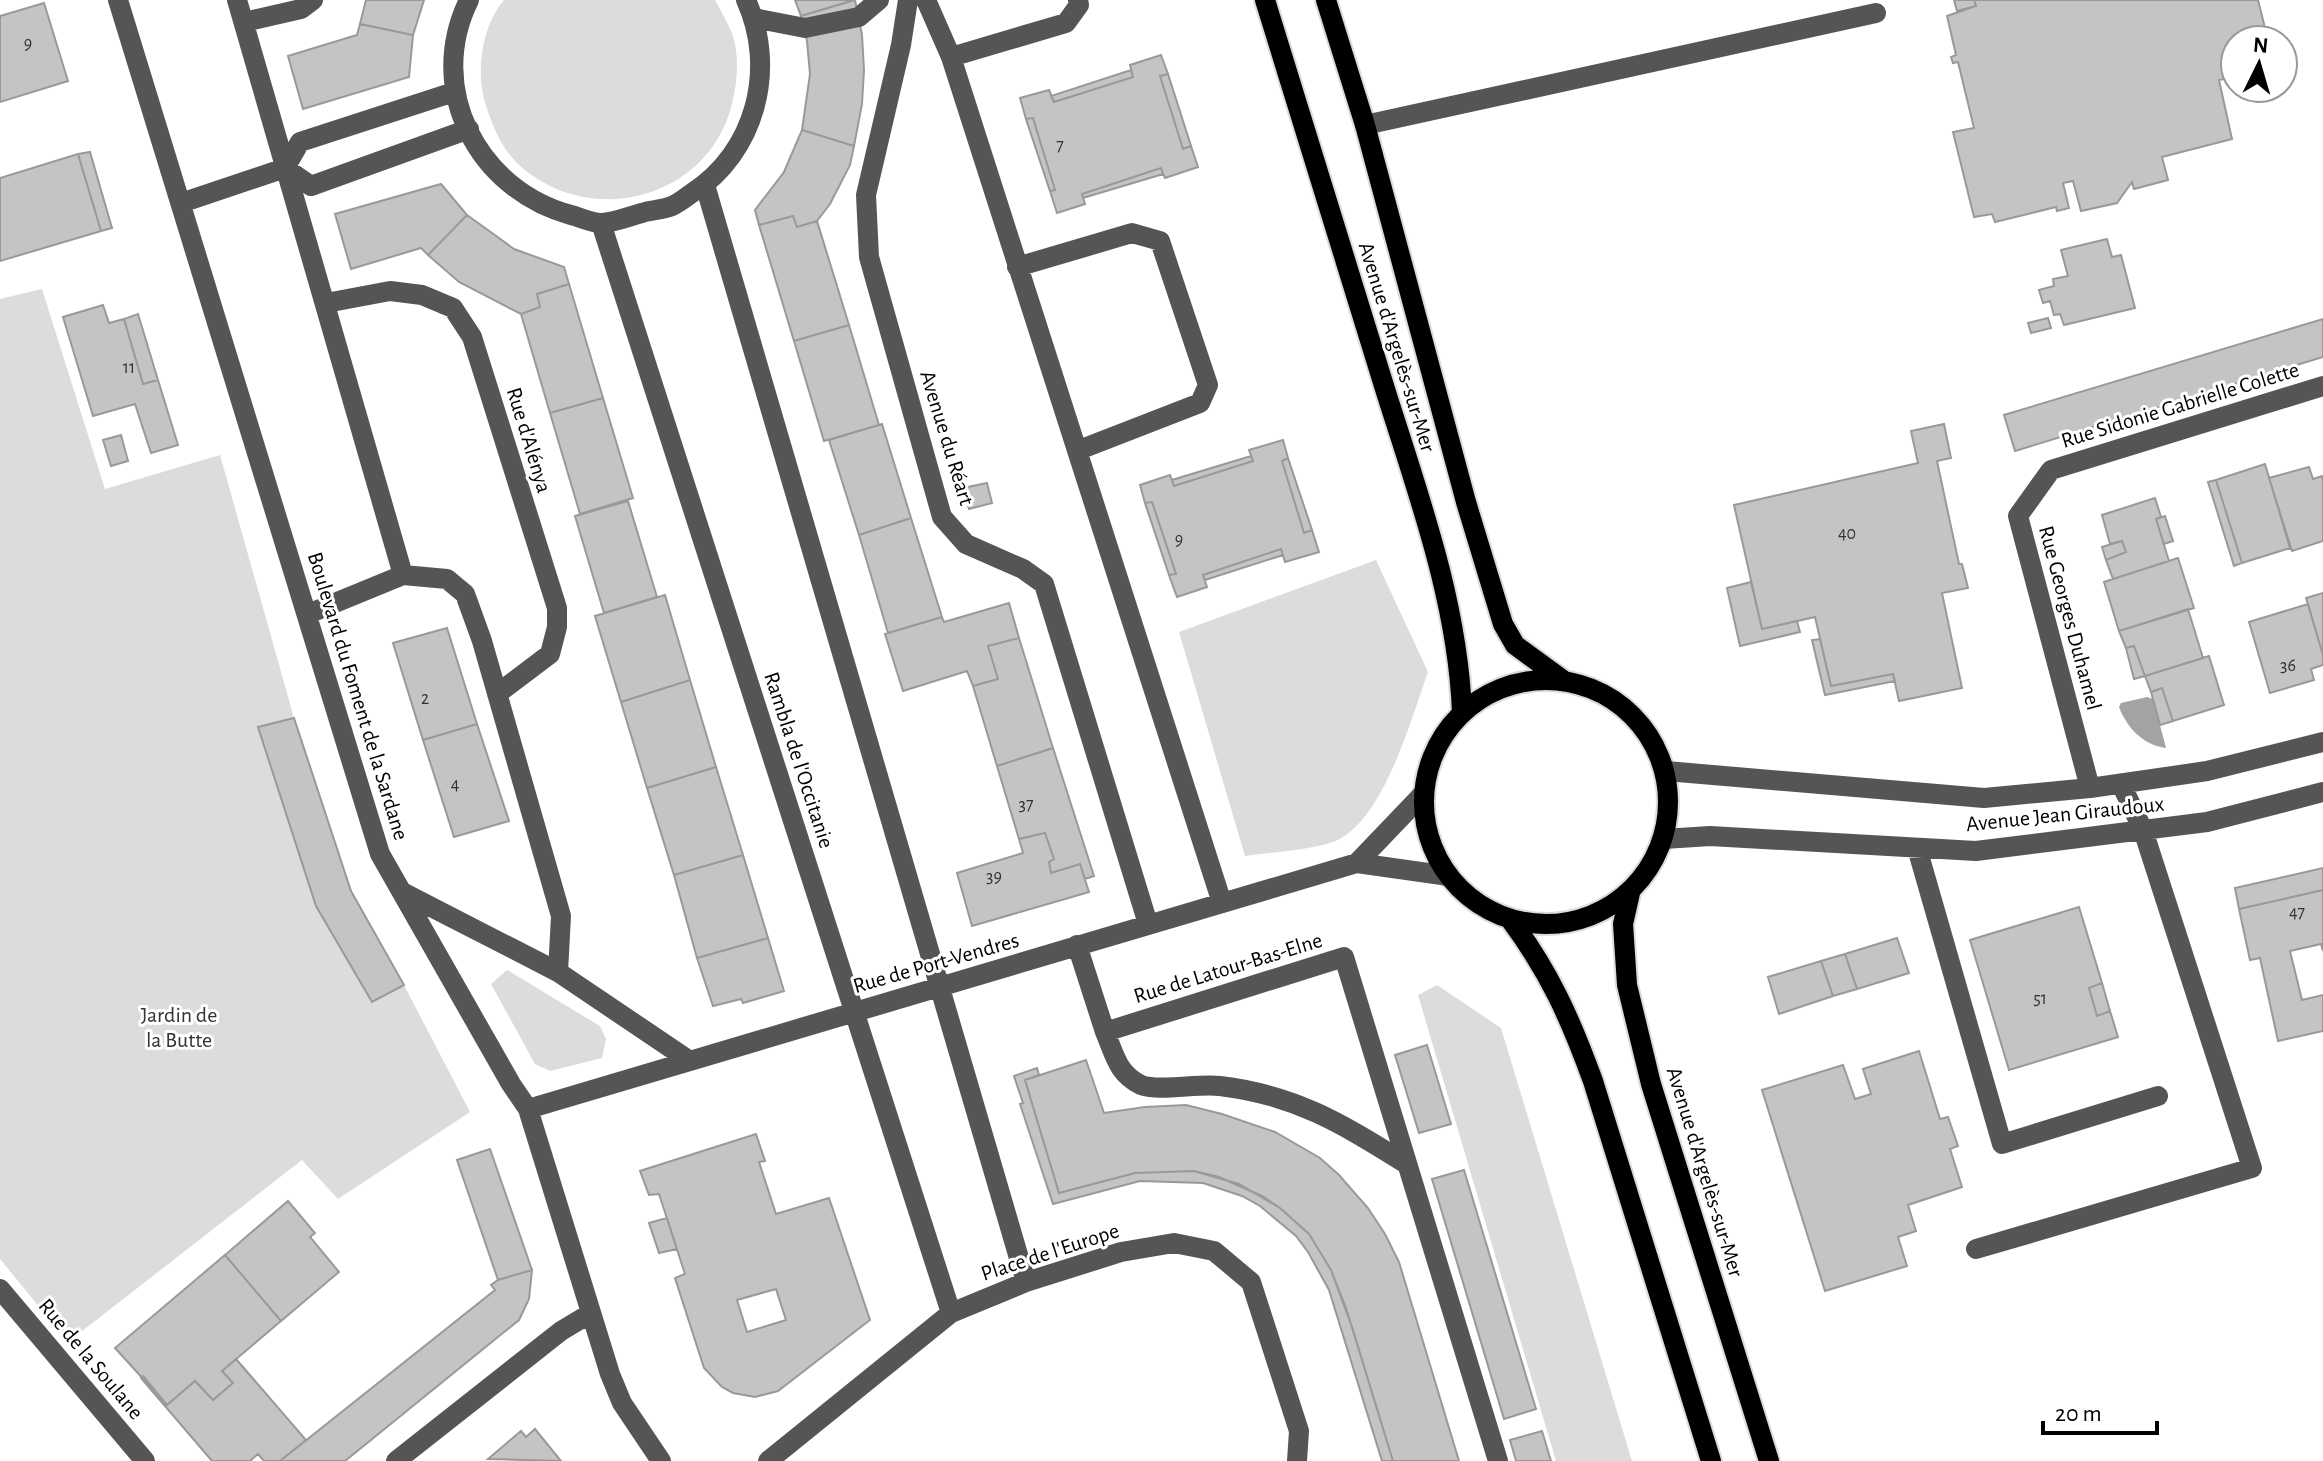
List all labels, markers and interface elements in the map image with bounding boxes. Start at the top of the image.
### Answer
north arrow [2219,24,2299,104]
text: N [2252,33,2269,57]
house number: 9 [24,35,32,53]
house number: 7 [1056,137,1064,155]
street label: Avenue d'Argelès-sur-Mer [1355,239,1439,455]
street label: Rue Sidonie Gabrielle Colette [2058,358,2302,452]
house number: 11 [123,359,135,377]
street label: Avenue du Réart [916,368,978,508]
street label: Rue d'Alénya [503,385,555,495]
street label: Rue Georges Duhamel [2035,523,2105,713]
house number: 40 [1838,525,1856,543]
house number: 9 [1175,531,1183,549]
street label: Boulevard du Foment de la Sardane [304,549,412,843]
house number: 36 [2280,657,2296,675]
street label: Rambla de l'Occitanie [760,669,838,851]
house number: 2 [421,690,429,708]
house number: 4 [451,776,460,794]
street label: Avenue Jean Giraudoux [1965,793,2166,835]
house number: 37 [1019,796,1033,814]
house number: 39 [986,868,1002,886]
house number: 47 [2289,904,2305,922]
street label: Rue de Port-Vendres [851,929,1021,997]
street label: Rue de Latour-Bas-Elne [1131,929,1325,1007]
house number: 51 [2033,990,2047,1008]
park label: Jardin de la Butte [141,1004,217,1051]
street label: Avenue d'Argelès-sur-Mer [1663,1064,1747,1280]
street label: Place de l'Europe [978,1219,1122,1285]
street label: Rue de la Soulane [34,1294,148,1424]
scale bar [2043,1385,2157,1435]
text: 20 m [2055,1402,2102,1426]

